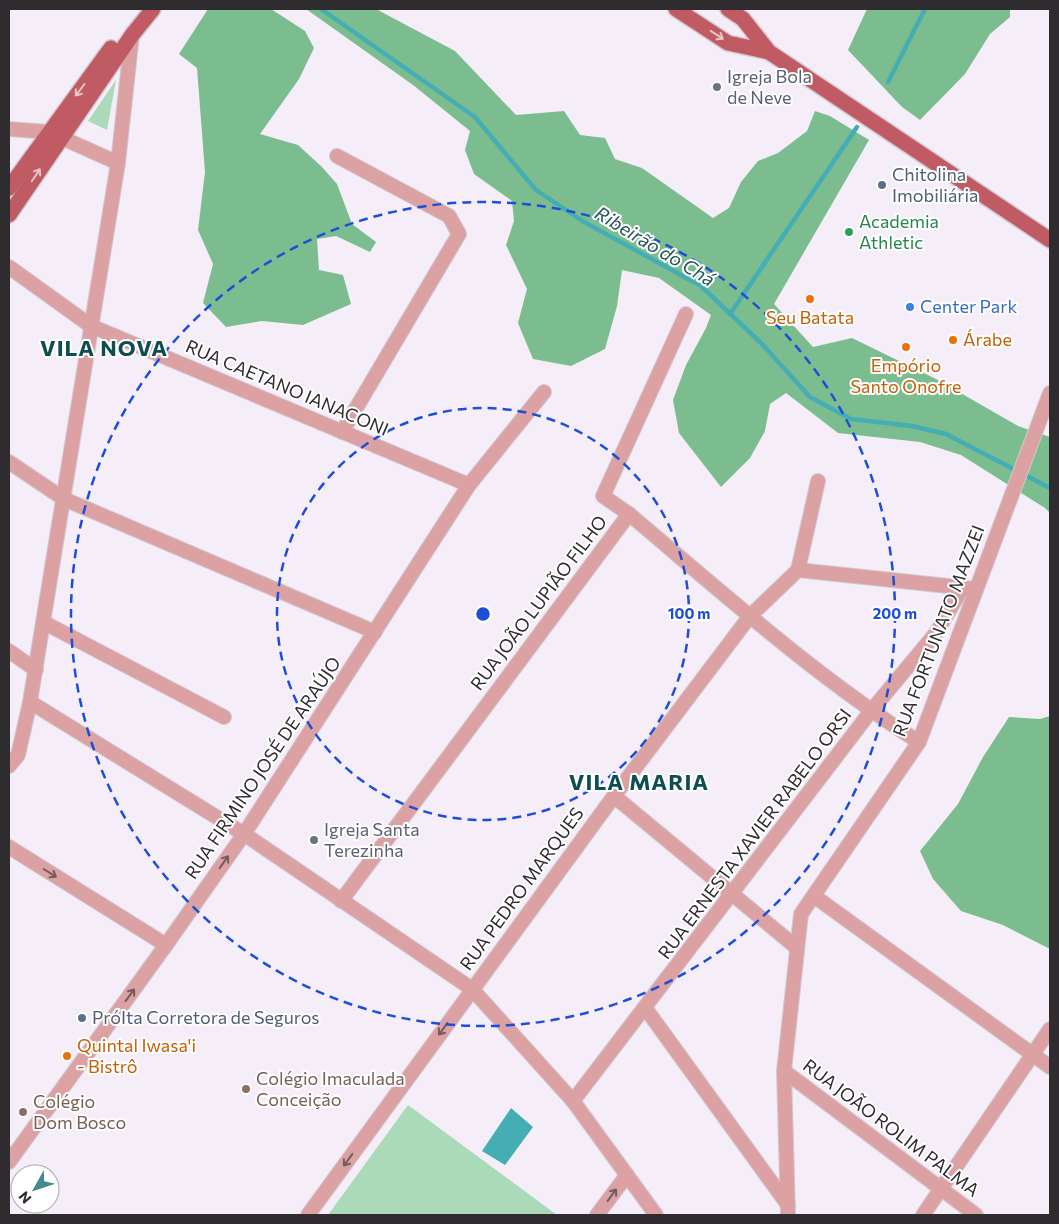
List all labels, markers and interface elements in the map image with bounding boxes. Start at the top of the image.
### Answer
one-way arrow [710,30,724,41]
place label: Igreja Bola de Neve [727,65,812,108]
marker: Igreja Bola de Neve [711,81,723,93]
one-way arrow [75,83,85,97]
place label: Chitolina Imobiliária [892,163,979,206]
one-way arrow [31,168,41,182]
marker: Chitolina Imobiliária [876,179,888,191]
water label: Ribeirão do Chá [591,201,720,291]
place label: Academia Athletic [859,210,939,253]
marker: Academia Athletic [843,226,855,238]
marker: Seu Batata [804,293,816,305]
place label: Center Park [920,295,1017,317]
marker: Center Park [904,301,916,313]
place label: Seu Batata [766,306,854,328]
place label: Árabe [963,328,1012,350]
district label: VILA NOVA [40,334,168,361]
street label: RUA CAETANO IANACONI [183,334,392,440]
marker: Árabe [947,334,959,346]
marker: Empório Santo Onofre [900,341,912,353]
place label: Empório Santo Onofre [851,354,961,397]
street label: RUA JOÃO LUPIÃO FILHO [465,511,611,694]
street label: RUA FORTUNATO MAZZEI [888,522,989,739]
text: 100 m [668,604,710,622]
text: 200 m [873,604,917,622]
centre of rings [474,605,492,623]
street label: RUA FIRMINO JOSÉ DE ARAÚJO [180,652,345,883]
street label: RUA ERNESTA XAVIER RABELO ORSI [653,704,856,963]
district label: VILA MARIA [569,768,709,795]
street label: RUA PEDRO MARQUES [455,803,588,974]
place label: Igreja Santa Terezinha [324,818,420,861]
marker: Igreja Santa Terezinha [308,834,320,846]
one-way arrow [219,856,229,870]
one-way arrow [43,868,57,878]
one-way arrow [125,988,135,1002]
place label: PróIta Corretora de Seguros [92,1006,319,1028]
marker: PróIta Corretora de Seguros [76,1012,88,1024]
one-way arrow [438,1022,448,1036]
place label: Quintal Iwasa'i - Bistrô [77,1034,196,1077]
marker: Quintal Iwasa'i - Bistrô [61,1050,73,1062]
street label: RUA JOÃO ROLIM PALMA [799,1054,984,1201]
place label: Colégio Imaculada Conceição [256,1067,405,1110]
marker: Colégio Imaculada Conceição [240,1083,252,1095]
place label: Colégio Dom Bosco [33,1090,126,1133]
marker: Colégio Dom Bosco [17,1106,29,1118]
one-way arrow [342,1153,353,1166]
north arrow [10,1164,60,1214]
text: N [15,1188,35,1207]
one-way arrow [607,1188,617,1202]

